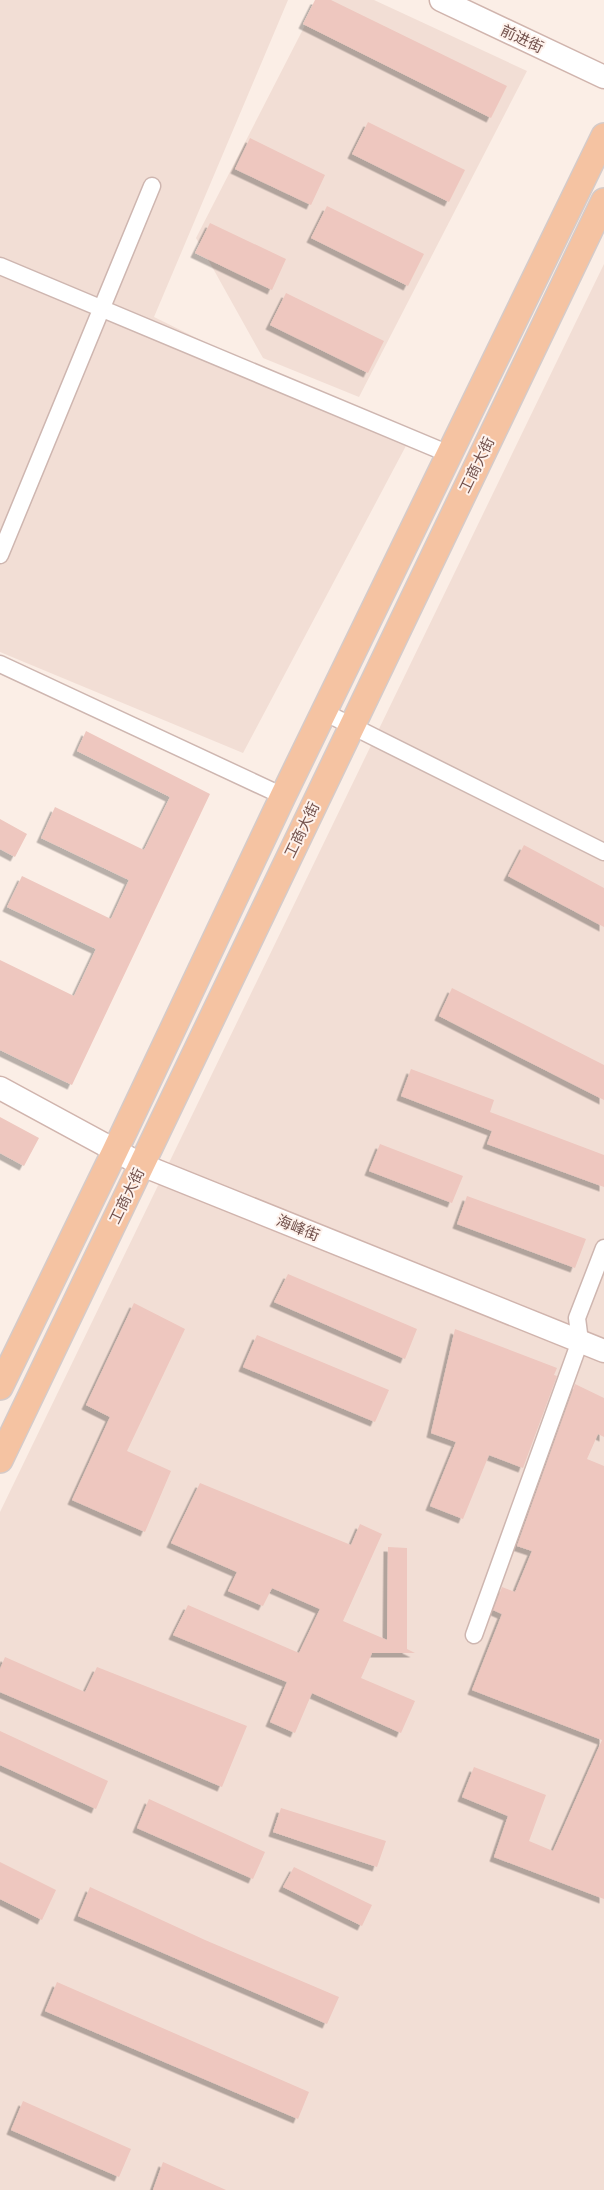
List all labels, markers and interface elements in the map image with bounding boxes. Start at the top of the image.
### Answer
street label: 前进街 [498,20,547,56]
street label: 工商大街 [455,434,497,495]
street label: 工商大街 [280,799,322,860]
street label: 工商大街 [105,1165,147,1226]
street label: 海峰街 [274,1210,323,1244]

